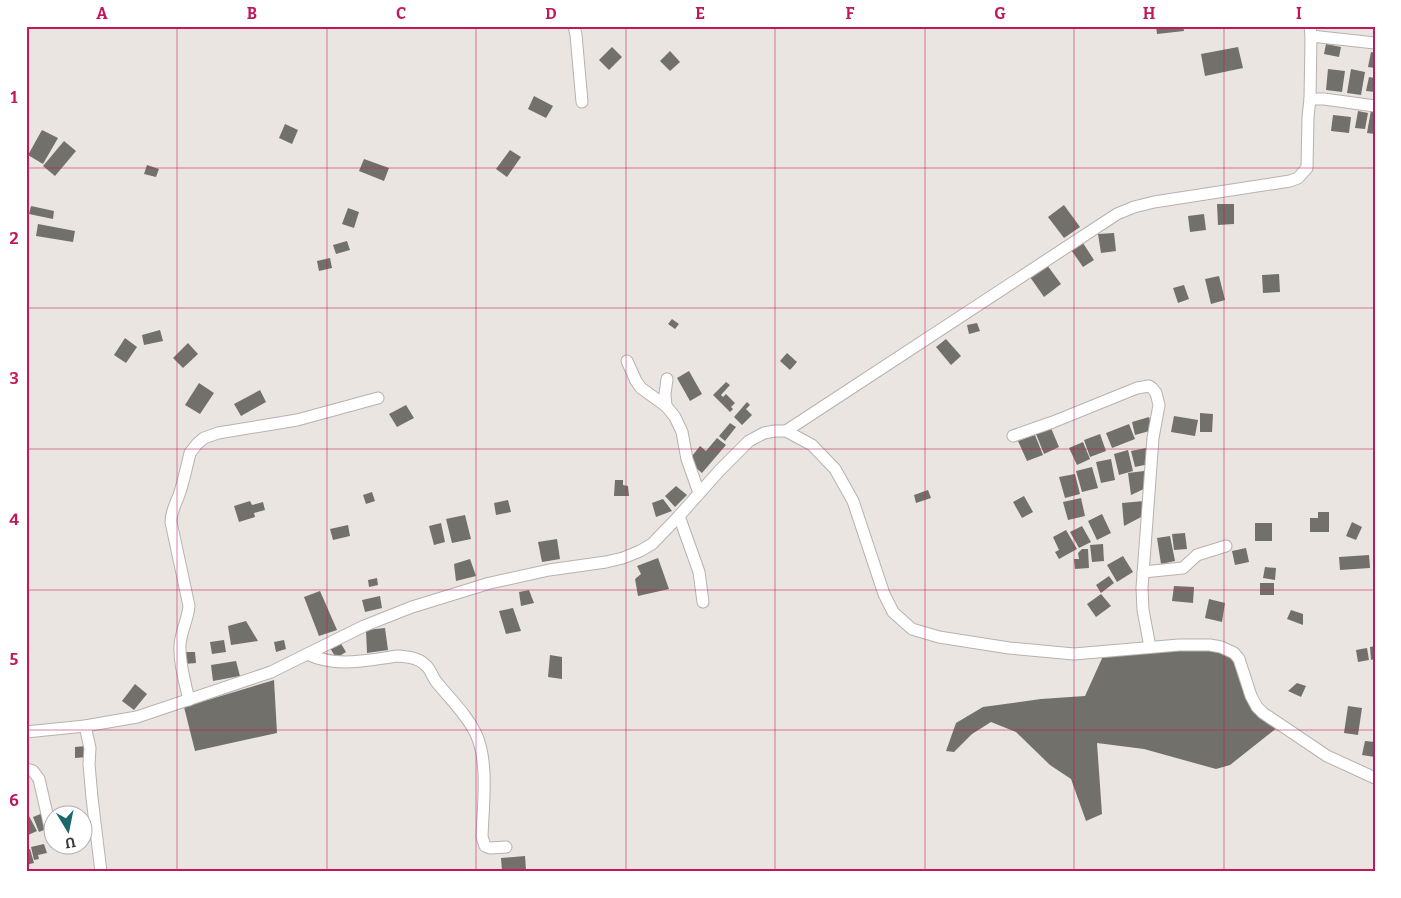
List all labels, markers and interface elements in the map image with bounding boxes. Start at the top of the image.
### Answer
text: A [96,4,108,23]
text: B [247,4,257,23]
text: C [396,4,406,23]
text: D [545,4,557,23]
text: E [695,4,705,23]
text: F [846,4,855,23]
text: G [994,4,1006,23]
text: H [1143,4,1156,23]
text: I [1296,4,1302,23]
text: 1 [11,88,18,107]
text: 2 [9,229,19,248]
text: 3 [9,369,19,388]
text: 4 [9,510,19,529]
text: 5 [10,650,19,669]
text: 6 [9,791,19,810]
north arrow [42,806,92,856]
text: U [63,833,77,852]

